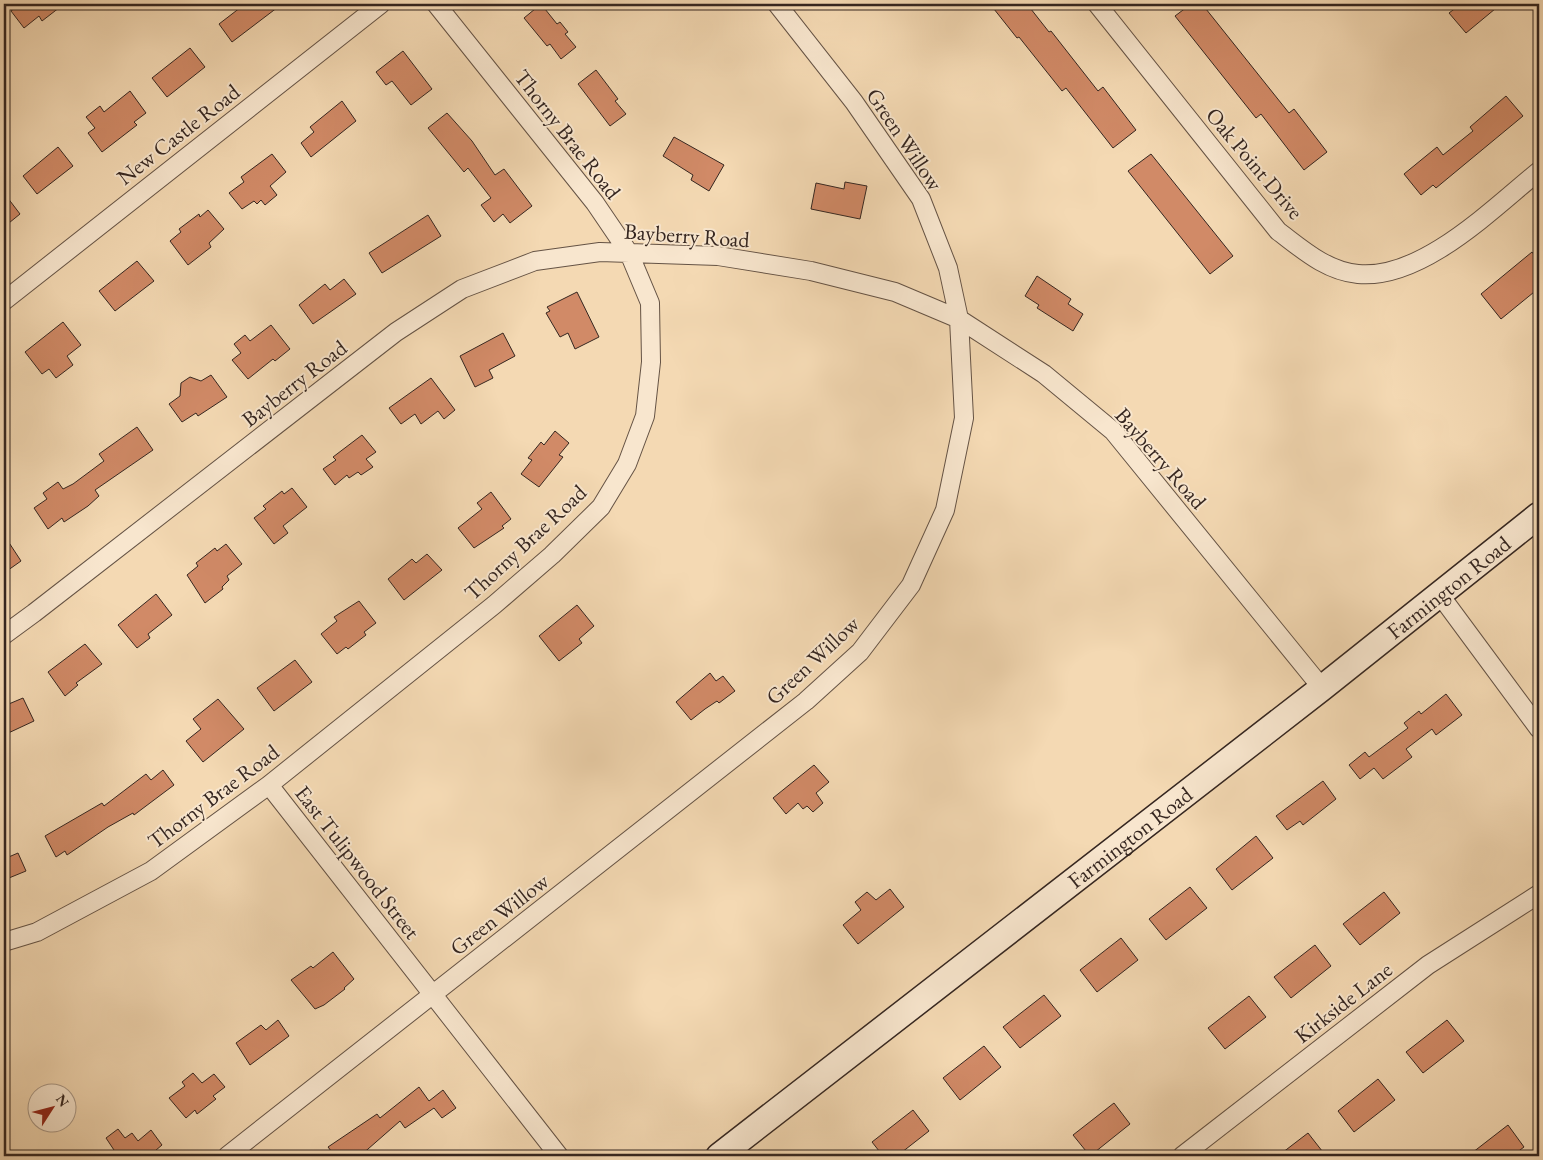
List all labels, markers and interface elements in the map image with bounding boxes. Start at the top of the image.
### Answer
street label: Thorny Brae Road [508,63,628,206]
street label: New Castle Road [111,77,246,191]
street label: Green Willow [860,82,950,197]
street label: Oak Point Drive [1199,101,1310,226]
street label: Bayberry Road [623,217,752,254]
street label: Bayberry Road [236,333,353,434]
street label: Bayberry Road [1108,401,1213,516]
street label: Thorny Brae Road [458,478,593,607]
street label: Farmington Road [1381,529,1517,646]
street label: Green Willow [759,609,866,711]
street label: Thorny Brae Road [142,737,285,855]
street label: Farmington Road [1062,779,1199,895]
street label: East Tulipwood Street [289,780,427,945]
street label: Green Willow [444,866,555,962]
street label: Kirkside Lane [1288,955,1398,1050]
north arrow [28,1082,78,1132]
text: N [52,1090,74,1111]

